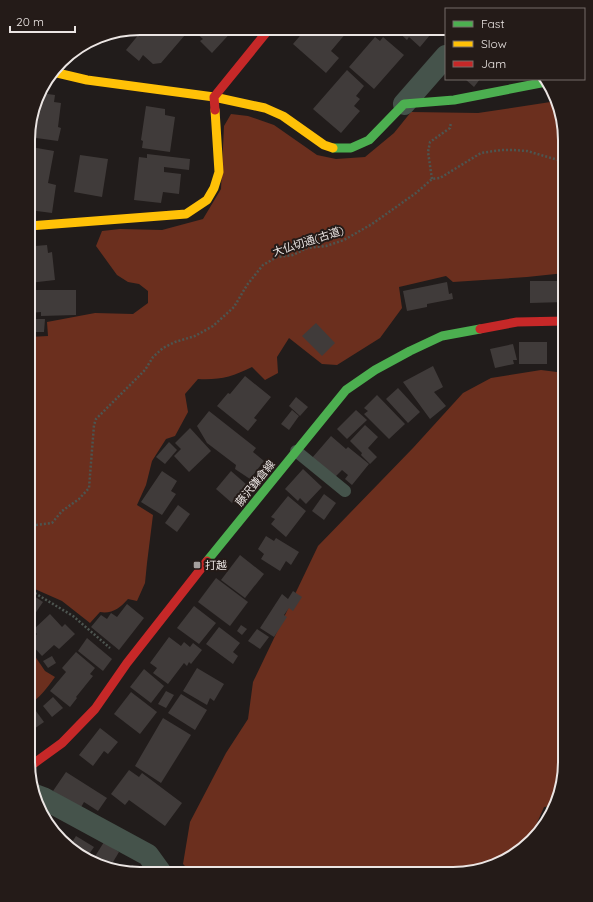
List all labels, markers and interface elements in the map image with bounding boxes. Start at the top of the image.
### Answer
scale bar [10,8,75,34]
legend [445,8,585,80]
text: 20 m [16,14,44,29]
text: Fast [481,16,505,31]
text: Slow [481,36,507,51]
text: Jam [481,56,506,71]
street label: 大仏切通(古道) [271,223,345,259]
street label: 藤沢鎌倉線 [232,457,278,509]
place label: 打越 [205,558,227,572]
marker: 打越 [192,560,202,570]

